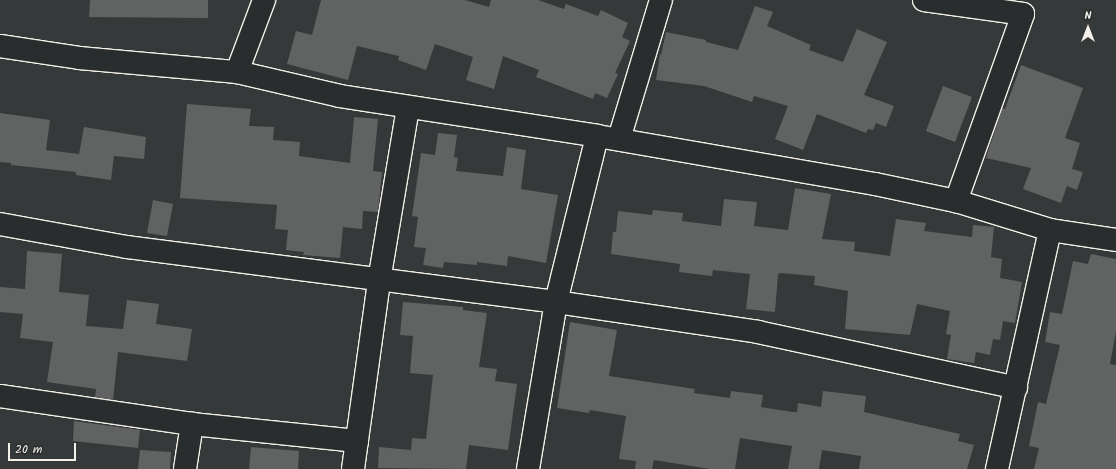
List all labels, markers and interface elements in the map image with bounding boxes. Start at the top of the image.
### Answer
text: N [1085,7,1091,25]
north arrow [1068,8,1108,48]
scale bar [10,435,78,461]
text: 20 m [15,440,42,459]

